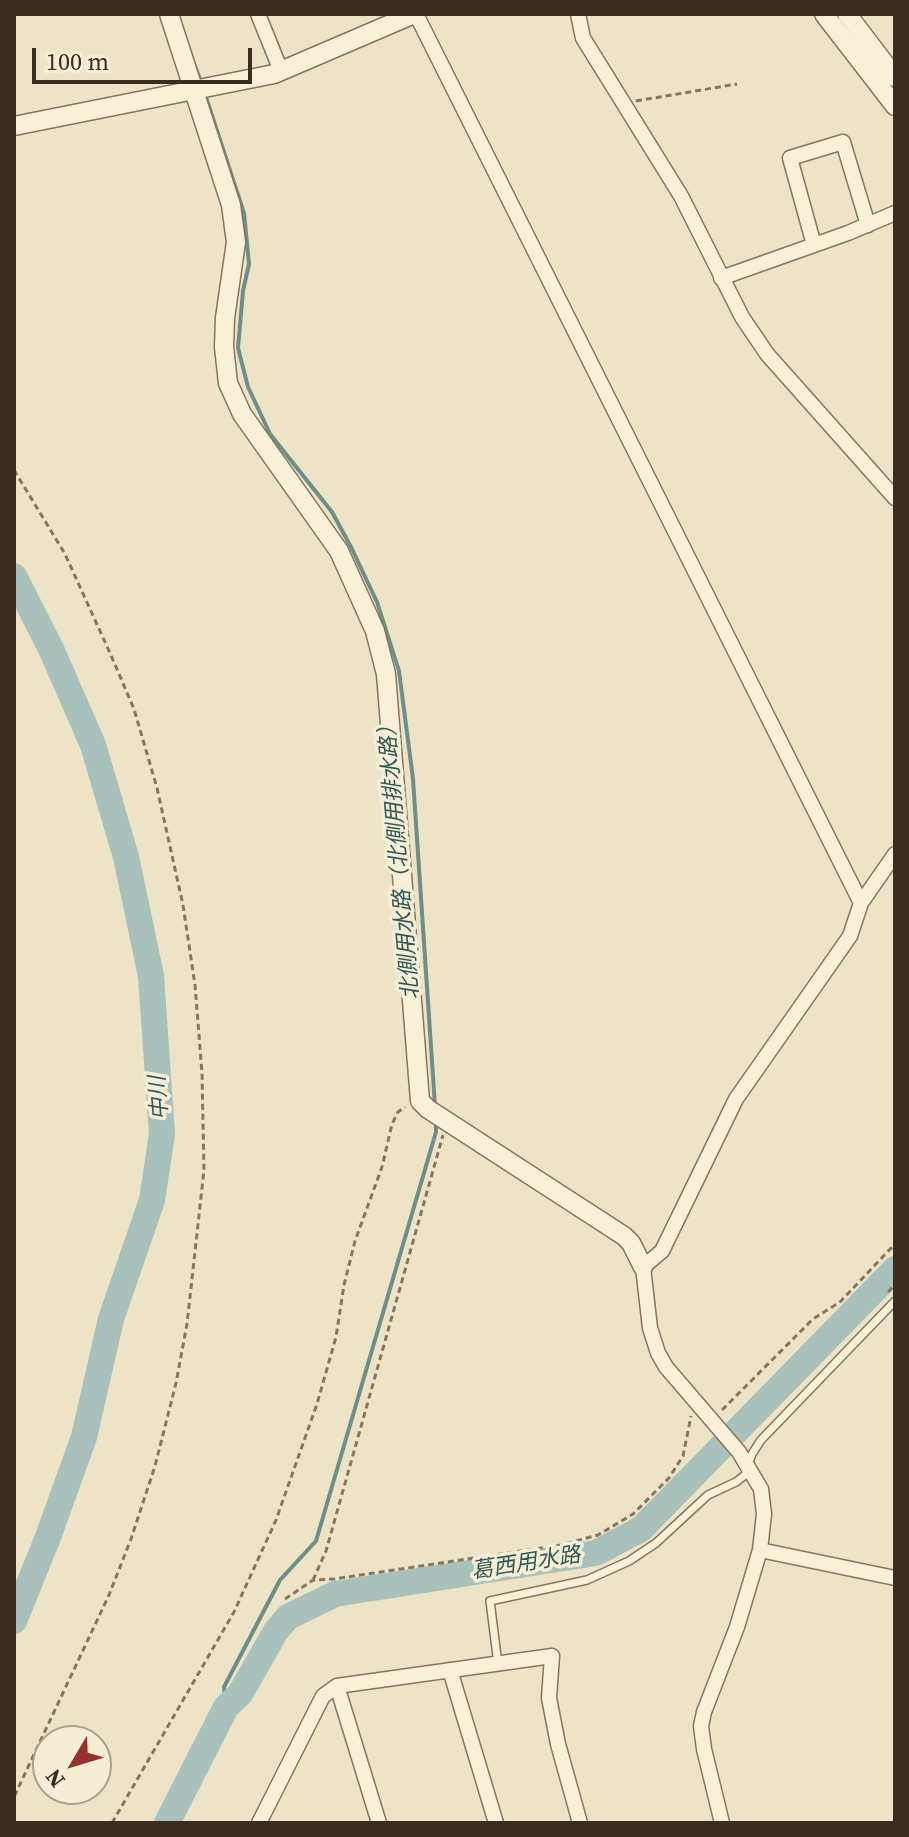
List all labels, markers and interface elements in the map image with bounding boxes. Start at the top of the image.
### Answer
scale bar [36,32,256,82]
text: 100 m [46,45,109,78]
water label: 北側用水路（北側用排水路） [374,713,426,1001]
water label: 中川 [145,1075,175,1121]
water label: 葛西用水路 [470,1542,582,1586]
north arrow [32,1725,112,1805]
text: N [38,1763,71,1794]

